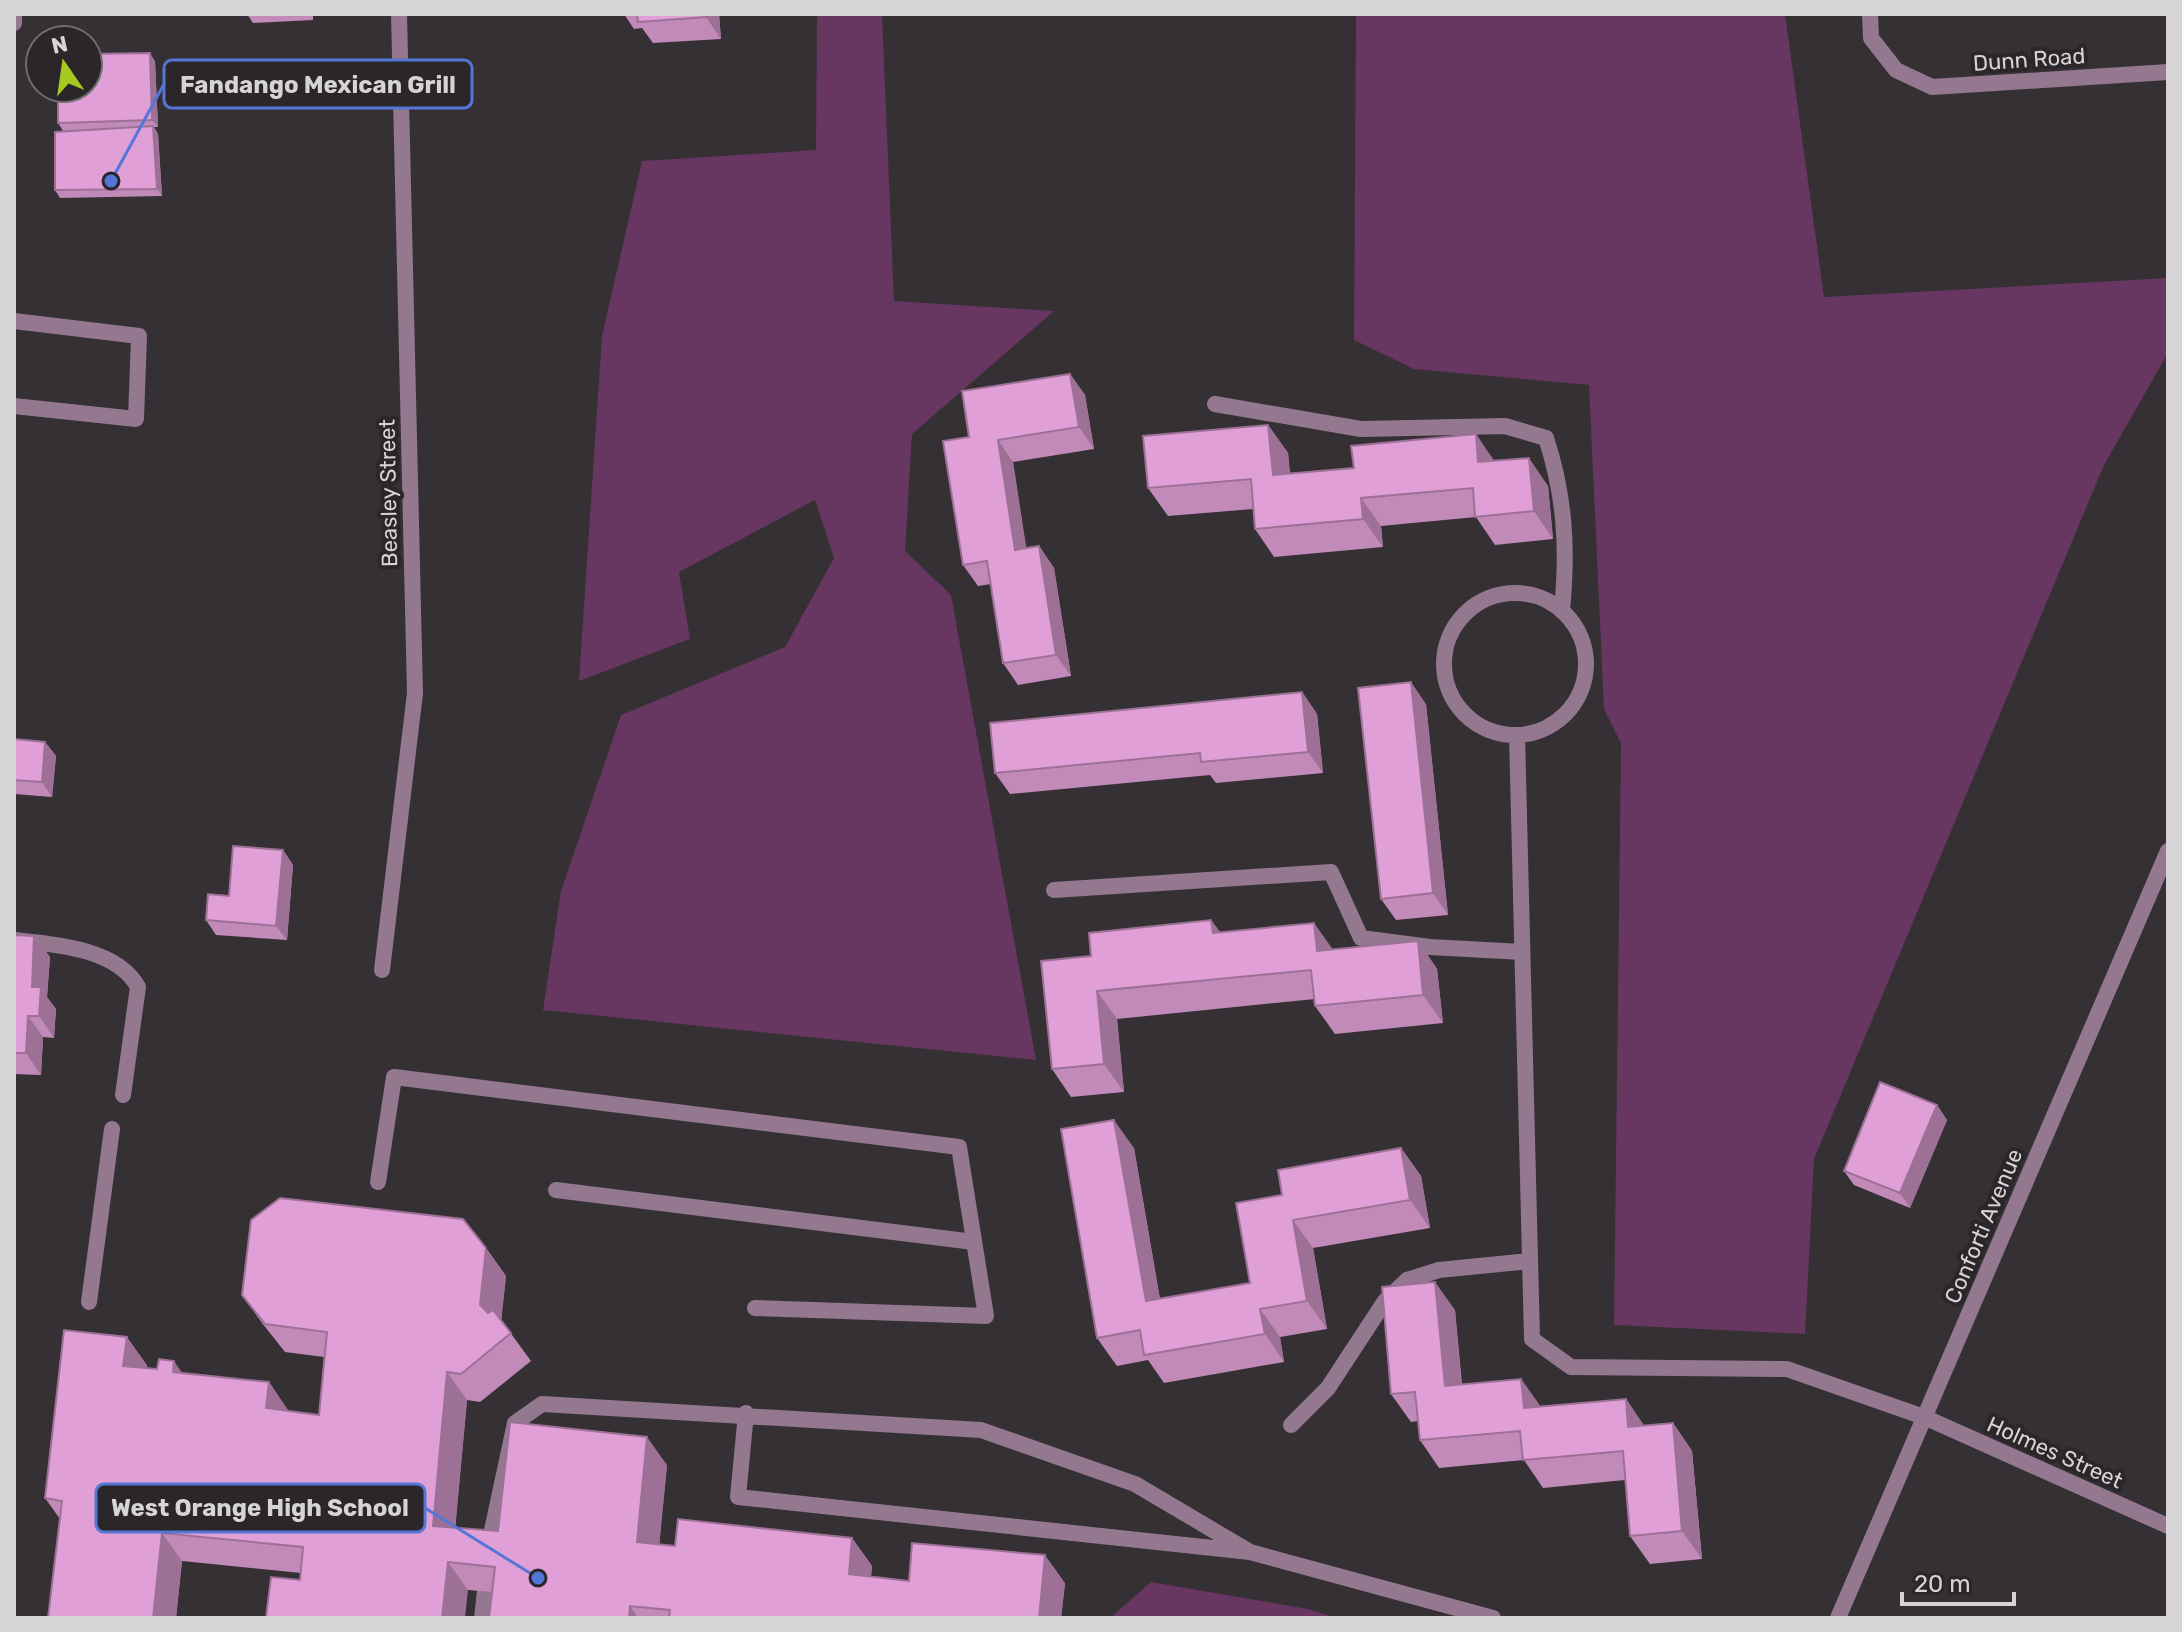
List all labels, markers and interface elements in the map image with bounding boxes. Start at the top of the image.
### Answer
north arrow [24,24,104,104]
text: N [49,30,70,60]
street label: Dunn Road [1972,42,2086,77]
callout: Fandango Mexican Grill [164,60,472,108]
text: Fandango Mexican Grill [180,71,456,99]
street label: Beasley Street [374,418,403,567]
street label: Conforti Avenue [1939,1145,2028,1308]
street label: Holmes Street [1983,1410,2127,1495]
callout: West Orange High School [96,1484,425,1532]
text: West Orange High School [111,1494,409,1522]
scale bar [1902,1556,2014,1606]
text: 20 m [1914,1570,1971,1598]

